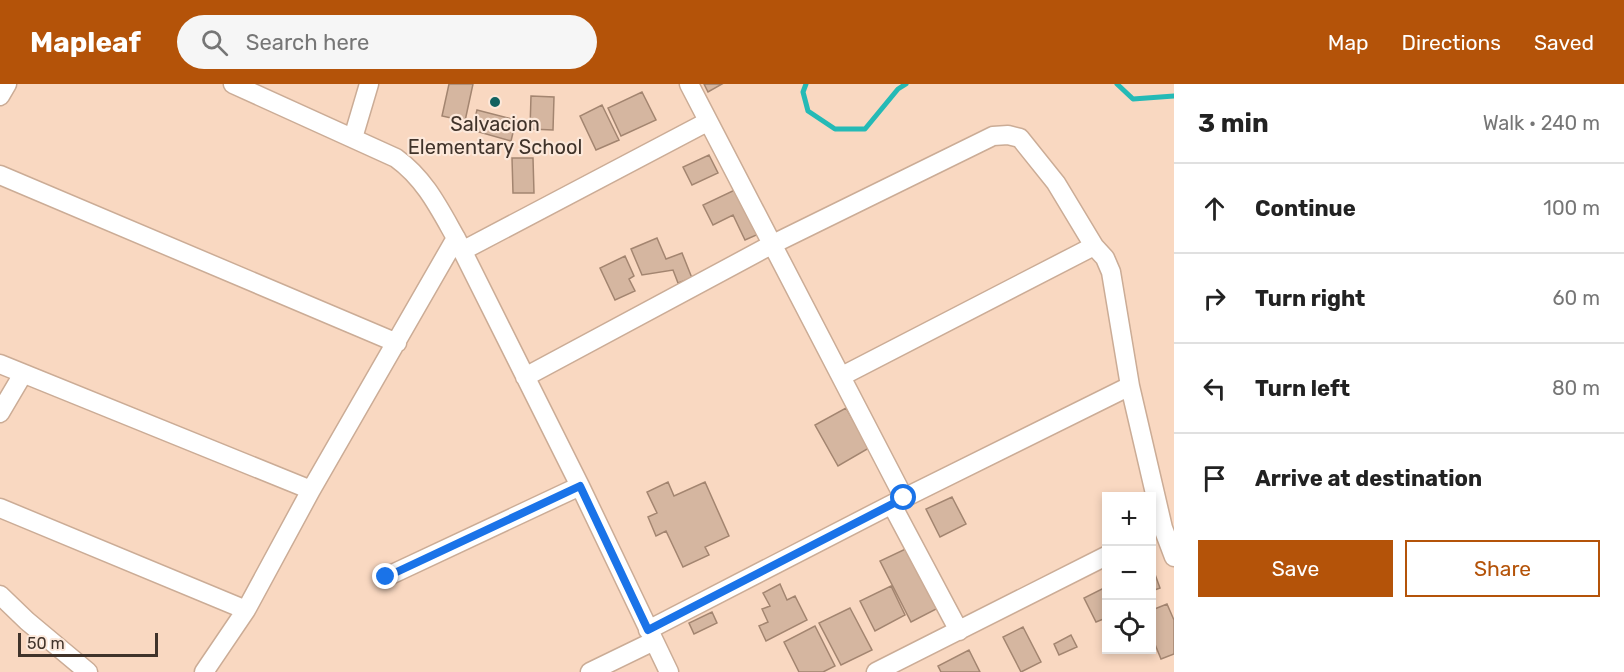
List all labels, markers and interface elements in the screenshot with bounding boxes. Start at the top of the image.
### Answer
search box [177,15,597,69]
text: Mapleaf [30,26,141,59]
icon: search [198,26,231,59]
text: Search here [246,29,369,56]
text: Map [1328,30,1369,55]
text: Directions [1402,30,1501,55]
text: Saved [1534,30,1594,55]
marker: Salvacion Elementary School [488,95,502,109]
text: 3 min [1198,108,1269,139]
text: Walk · 240 m [1483,111,1600,135]
place label: Salvacion Elementary School [408,112,582,159]
icon: ahead [1198,192,1231,225]
text: Continue [1255,195,1356,222]
text: 100 m [1543,196,1600,220]
icon: right [1198,282,1231,315]
text: Turn right [1255,285,1365,312]
text: 60 m [1553,286,1600,310]
icon: left [1198,372,1231,405]
text: Turn left [1255,375,1350,402]
text: 80 m [1552,376,1600,400]
icon: arrive [1198,462,1231,495]
text: Arrive at destination [1255,465,1482,492]
route start [890,484,916,510]
map controls [1102,492,1156,654]
button: + [1102,492,1156,546]
button: Save [1198,540,1393,597]
button: Share [1405,540,1600,597]
button: − [1102,546,1156,600]
route end [372,563,398,589]
button: locate [1102,600,1156,654]
scale bar [18,630,158,658]
text: 50 m [27,634,65,653]

